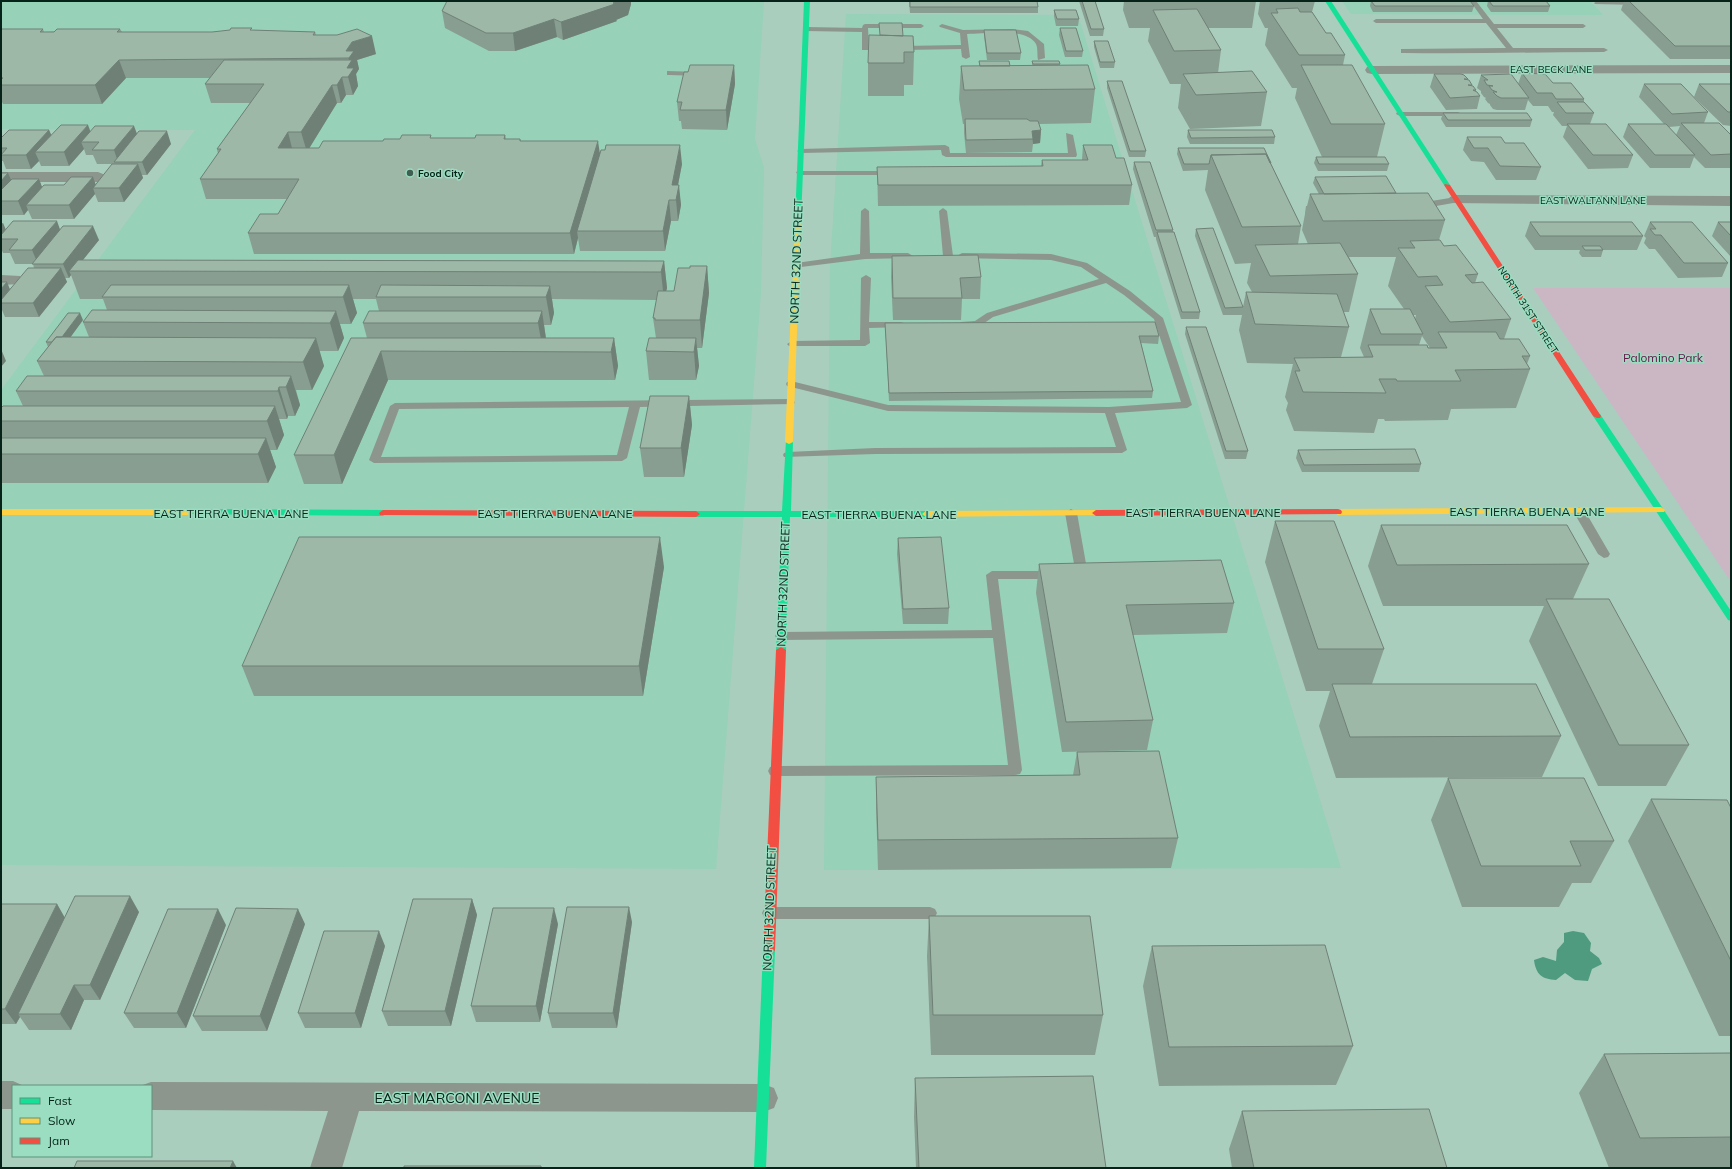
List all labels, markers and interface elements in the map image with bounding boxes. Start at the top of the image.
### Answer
street label: EAST BECK LANE [1510,63,1592,76]
place label: Food City [418,167,464,180]
marker: Food City [405,168,415,178]
street label: EAST WALTANN LANE [1540,194,1646,207]
street label: NORTH 32ND STREET [786,197,806,324]
street label: NORTH 31ST STREET [1495,264,1561,356]
park label: Palomino Park [1623,350,1704,365]
street label: EAST TIERRA BUENA LANE [1449,504,1605,519]
street label: EAST TIERRA BUENA LANE [1125,505,1281,520]
street label: EAST TIERRA BUENA LANE [153,506,309,521]
street label: EAST TIERRA BUENA LANE [477,506,633,521]
street label: EAST TIERRA BUENA LANE [801,507,957,522]
street label: NORTH 32ND STREET [773,520,793,647]
street label: NORTH 32ND STREET [759,844,779,971]
legend [12,1085,152,1157]
street label: EAST MARCONI AVENUE [374,1089,540,1107]
text: Fast [48,1093,72,1108]
text: Slow [48,1113,76,1128]
text: Jam [48,1133,70,1148]

